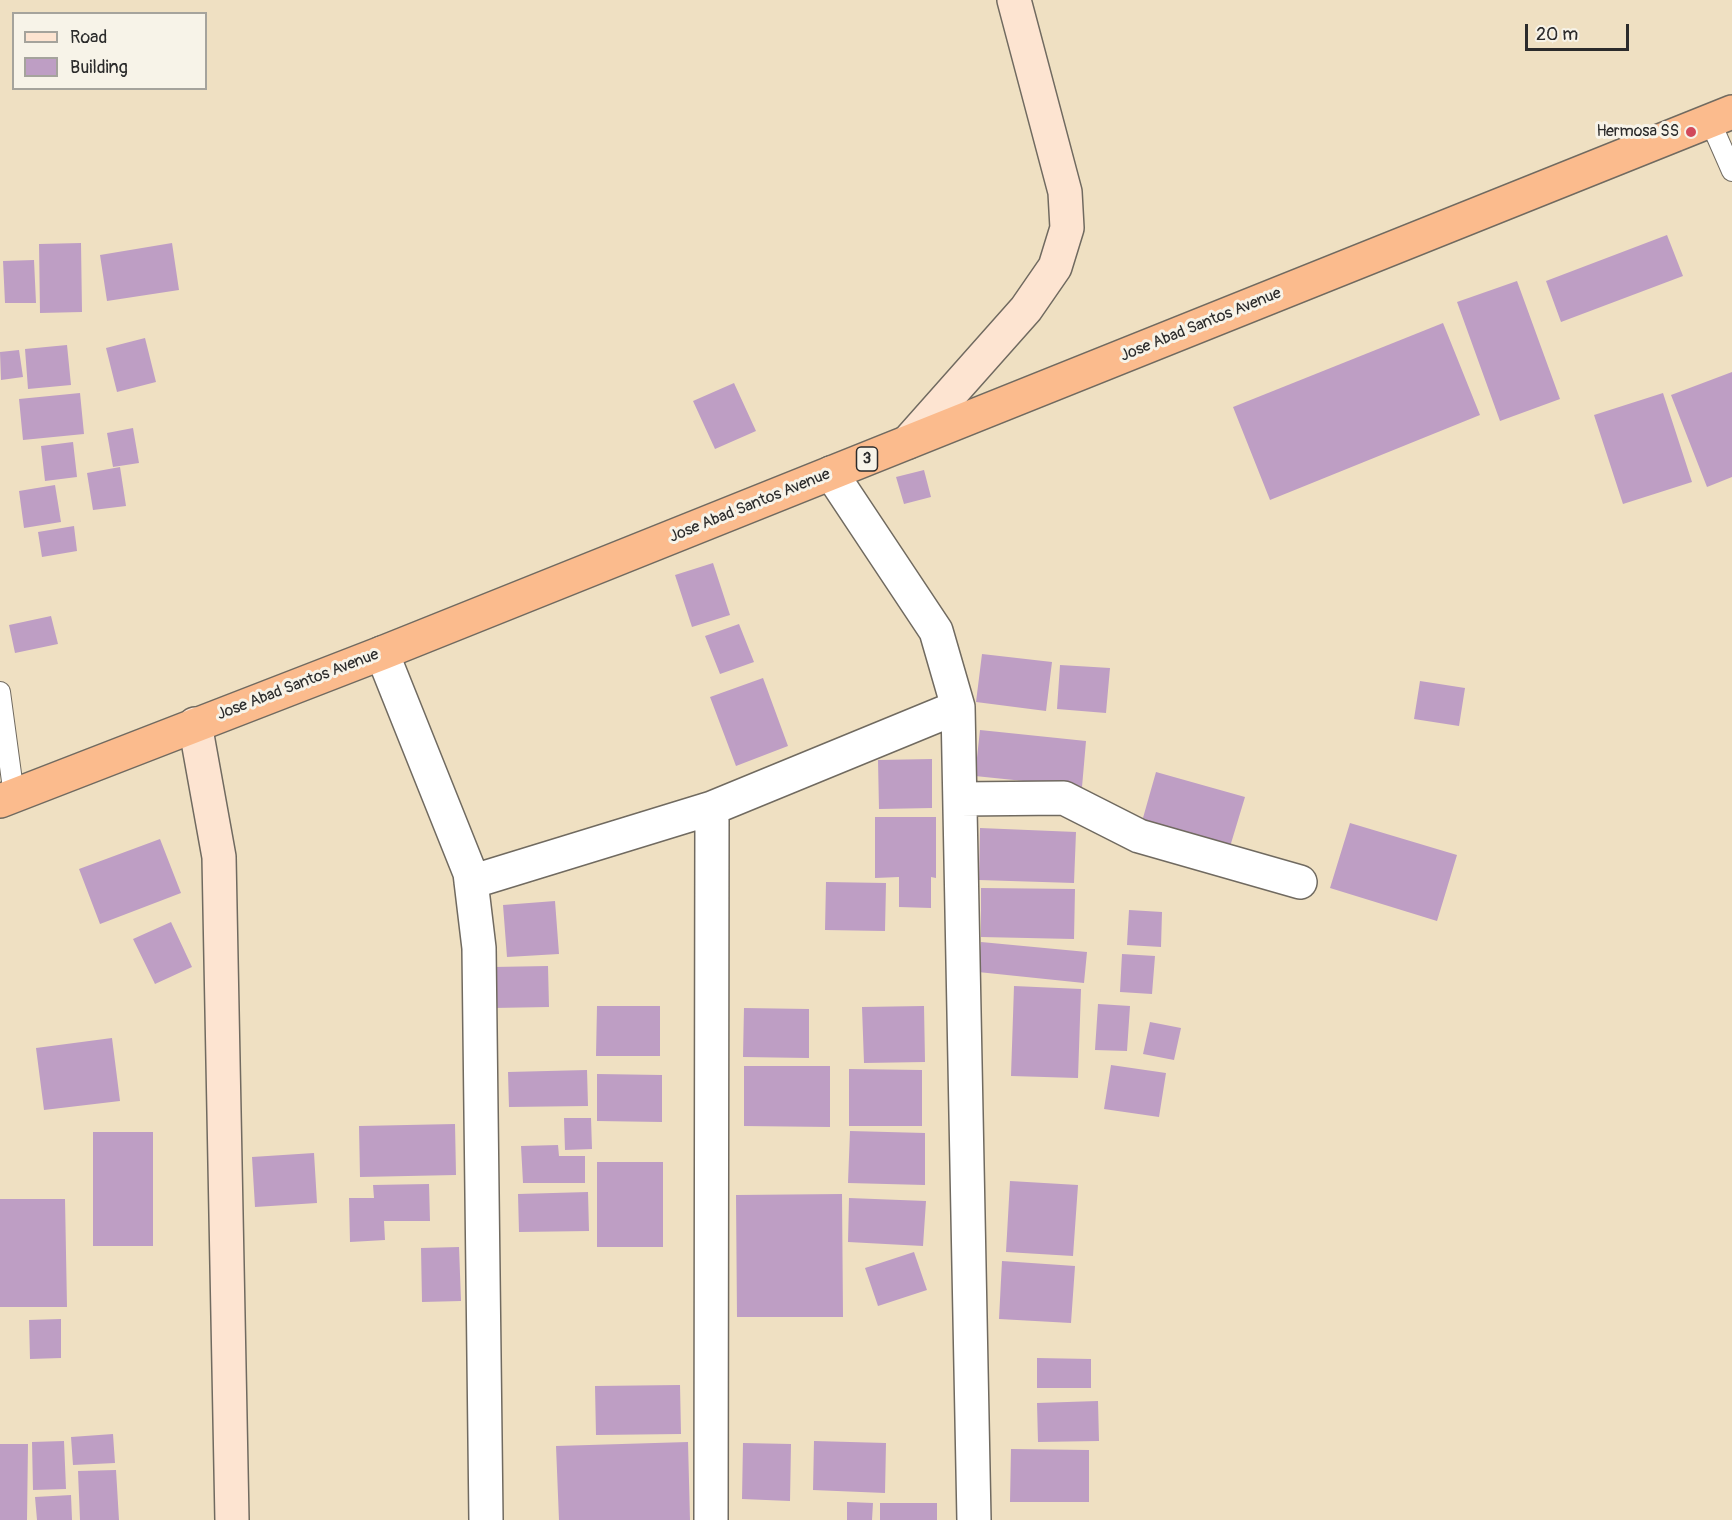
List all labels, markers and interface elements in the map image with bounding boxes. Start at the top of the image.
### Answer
legend [12,12,207,90]
scale bar [1528,12,1632,50]
text: 20 m [1536,23,1578,46]
text: Road [70,26,107,49]
text: Building [70,56,128,79]
place label: Hermosa SS [1596,122,1679,142]
marker: Hermosa SS [1684,125,1698,139]
street label: Jose Abad Santos Avenue [1118,284,1284,366]
road number: 3 [856,447,878,471]
street label: Jose Abad Santos Avenue [667,465,833,547]
street label: Jose Abad Santos Avenue [214,645,382,725]

